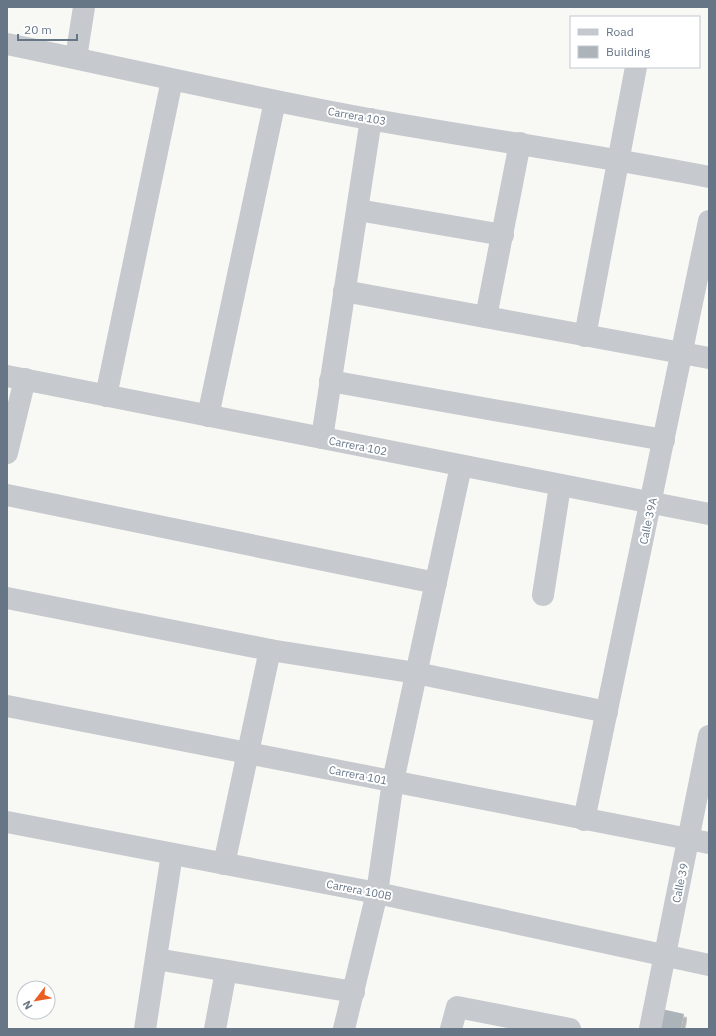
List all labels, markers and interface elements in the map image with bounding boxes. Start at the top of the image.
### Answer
scale bar [18,16,77,42]
legend [570,16,700,68]
text: 20 m [24,22,52,37]
text: Road [606,24,634,39]
text: Building [606,44,651,59]
street label: Carrera 103 [327,104,387,128]
street label: Carrera 102 [328,433,388,459]
street label: Calle 39A [636,496,660,546]
street label: Carrera 101 [328,762,389,788]
street label: Calle 39 [669,862,691,904]
street label: Carrera 100B [325,877,393,903]
north arrow [16,980,56,1020]
text: N [19,998,35,1012]

